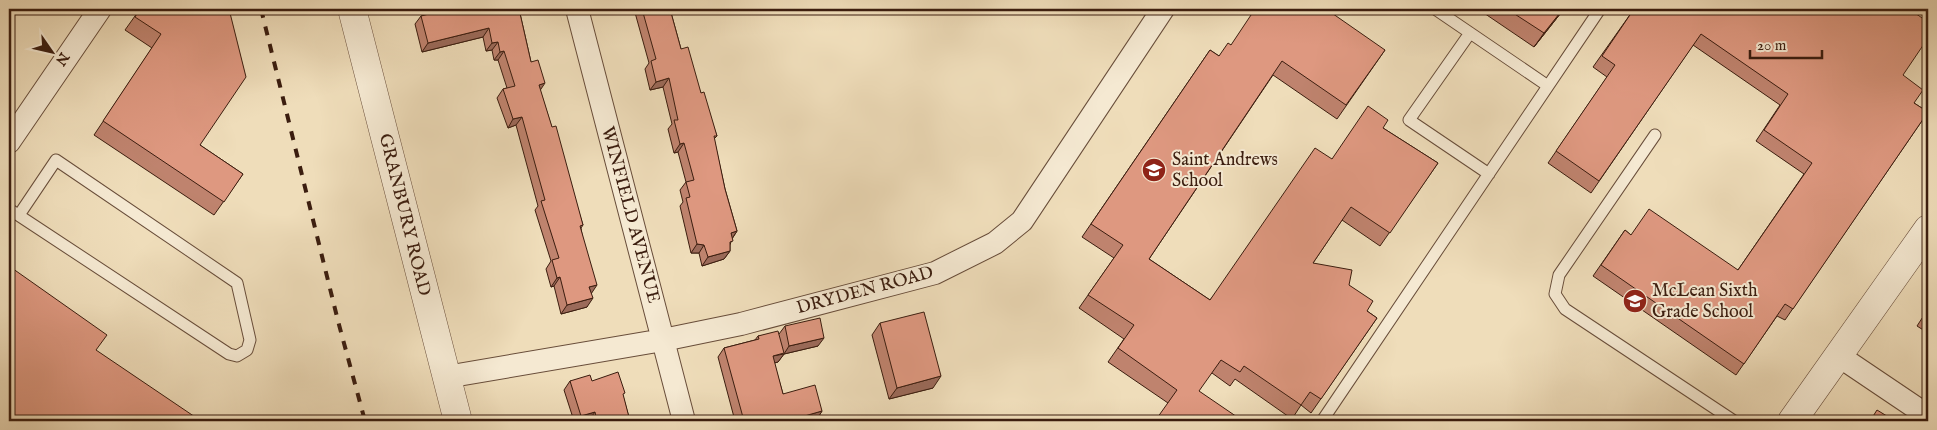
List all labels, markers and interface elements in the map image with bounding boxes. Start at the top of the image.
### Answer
north arrow [28,28,78,78]
scale bar [1750,28,1822,60]
text: 20 m [1757,36,1787,55]
text: N [51,48,73,69]
street label: WINFIELD AVENUE [595,124,665,306]
street label: GRANBURY ROAD [373,131,435,299]
place label: Saint Andrews School [1172,149,1278,193]
school or university icon: Saint Andrews School [1141,157,1167,183]
street label: DRYDEN ROAD [794,262,936,320]
place label: McLean Sixth Grade School [1652,280,1758,324]
school or university icon: McLean Sixth Grade School [1622,288,1648,314]

